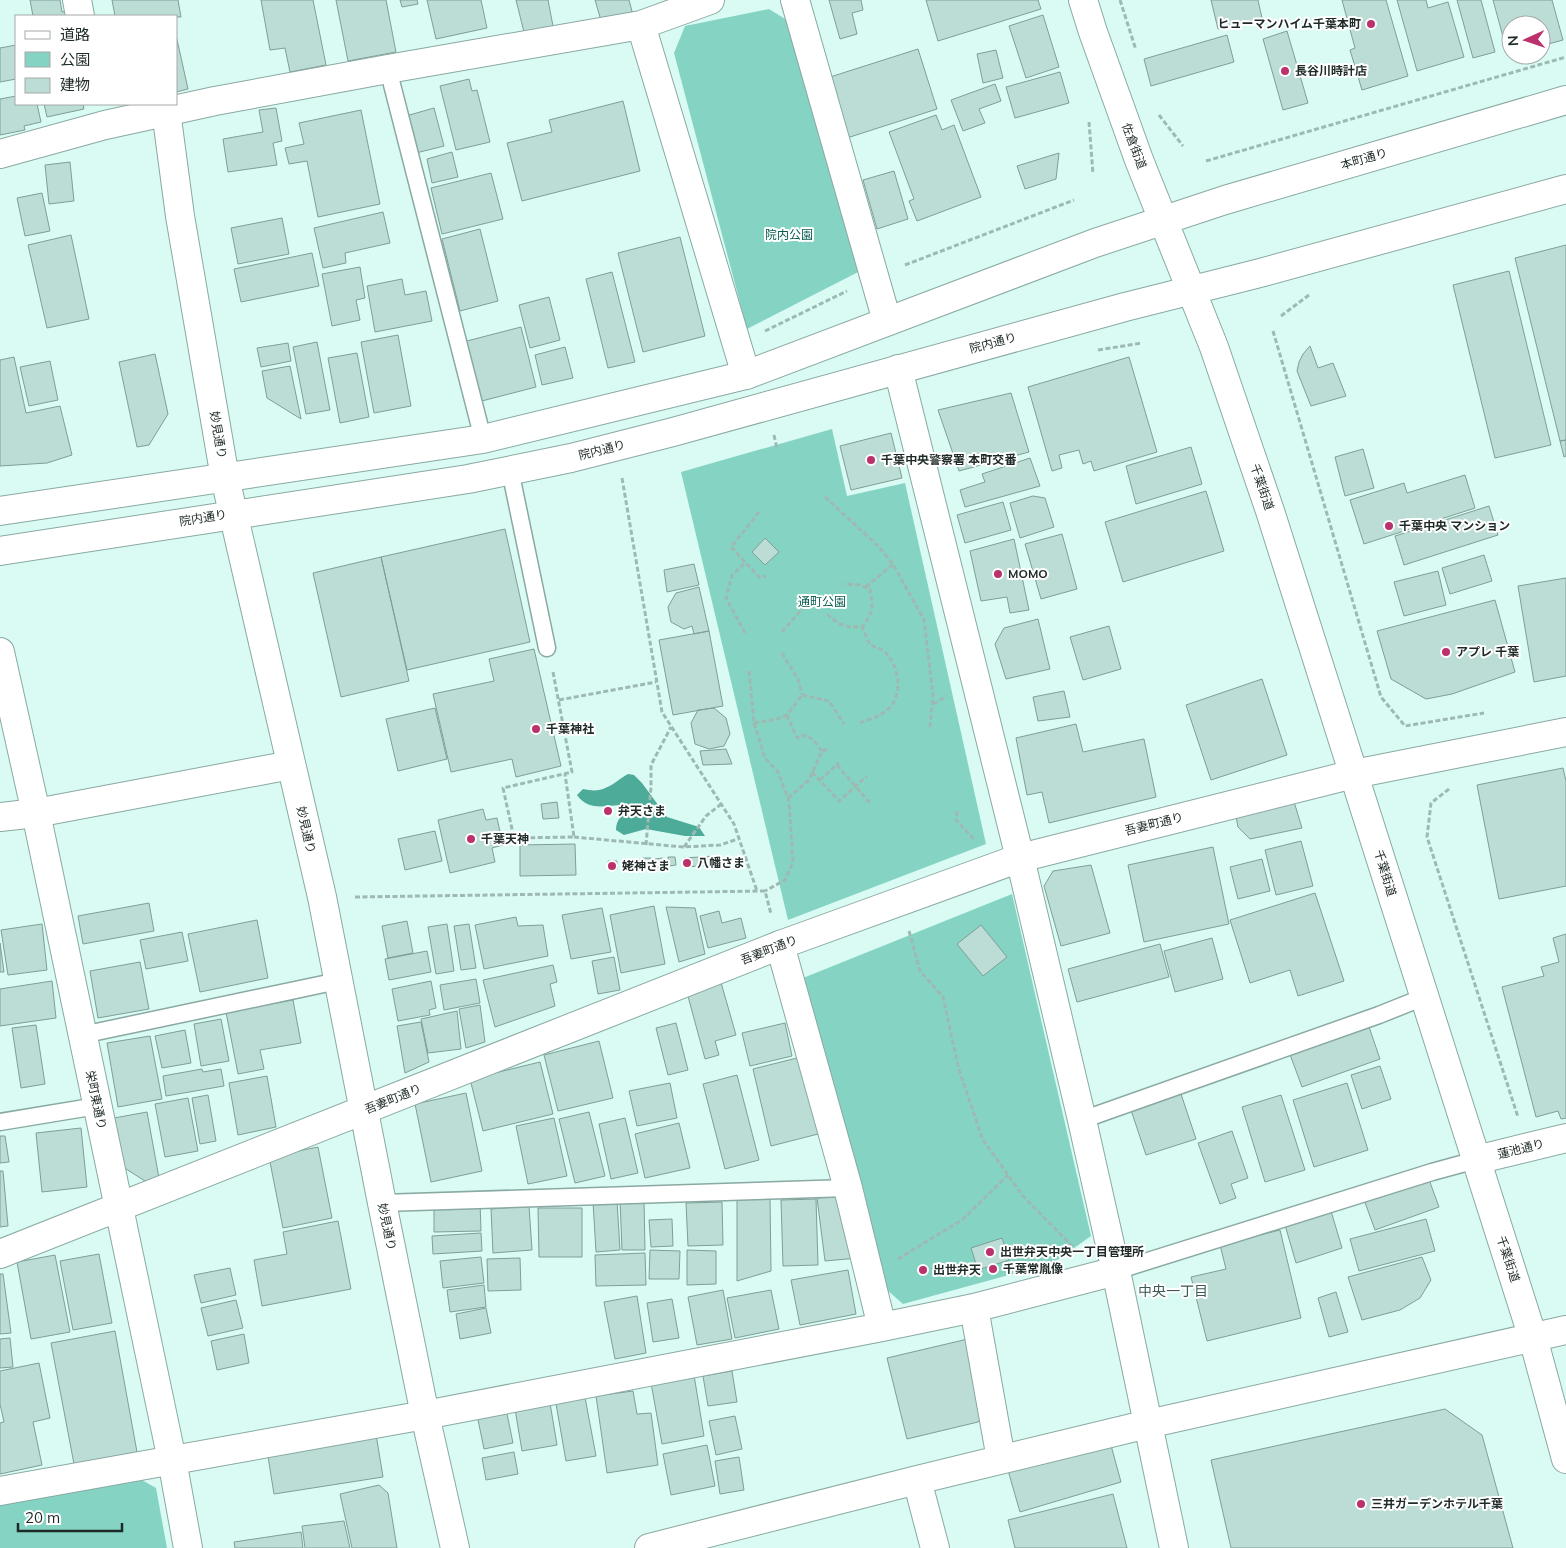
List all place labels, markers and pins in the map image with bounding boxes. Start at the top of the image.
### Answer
place label: ヒューマンハイム千葉本町 [1217,16,1361,31]
marker: ヒューマンハイム千葉本町 [1365,18,1377,30]
place label: 長谷川時計店 [1295,63,1367,78]
marker: 長谷川時計店 [1279,65,1291,77]
place label: 千葉中央警察署 本町交番 [881,452,1017,467]
marker: 千葉中央警察署 本町交番 [865,454,877,466]
place label: 千葉中央 マンション [1399,518,1510,533]
marker: 千葉中央 マンション [1383,520,1395,532]
place label: MOMO [1008,566,1048,581]
marker: MOMO [992,568,1004,580]
place label: アプレ 千葉 [1456,644,1519,659]
marker: アプレ 千葉 [1440,646,1452,658]
place label: 千葉神社 [546,721,594,736]
marker: 千葉神社 [530,723,542,735]
place label: 弁天さま [618,803,666,818]
marker: 弁天さま [602,805,614,817]
place label: 千葉天神 [481,831,529,846]
marker: 千葉天神 [465,833,477,845]
place label: 八幡さま [697,855,745,870]
marker: 八幡さま [681,857,693,869]
place label: 姥神さま [622,858,670,873]
marker: 姥神さま [606,860,618,872]
place label: 出世弁天中央一丁目管理所 [1000,1244,1144,1259]
marker: 出世弁天中央一丁目管理所 [984,1246,996,1258]
place label: 千葉常胤像 [1003,1261,1063,1276]
place label: 出世弁天 [933,1262,981,1277]
marker: 千葉常胤像 [987,1263,999,1275]
marker: 出世弁天 [917,1264,929,1276]
place label: 三井ガーデンホテル千葉 [1371,1496,1503,1511]
marker: 三井ガーデンホテル千葉 [1355,1498,1367,1510]

